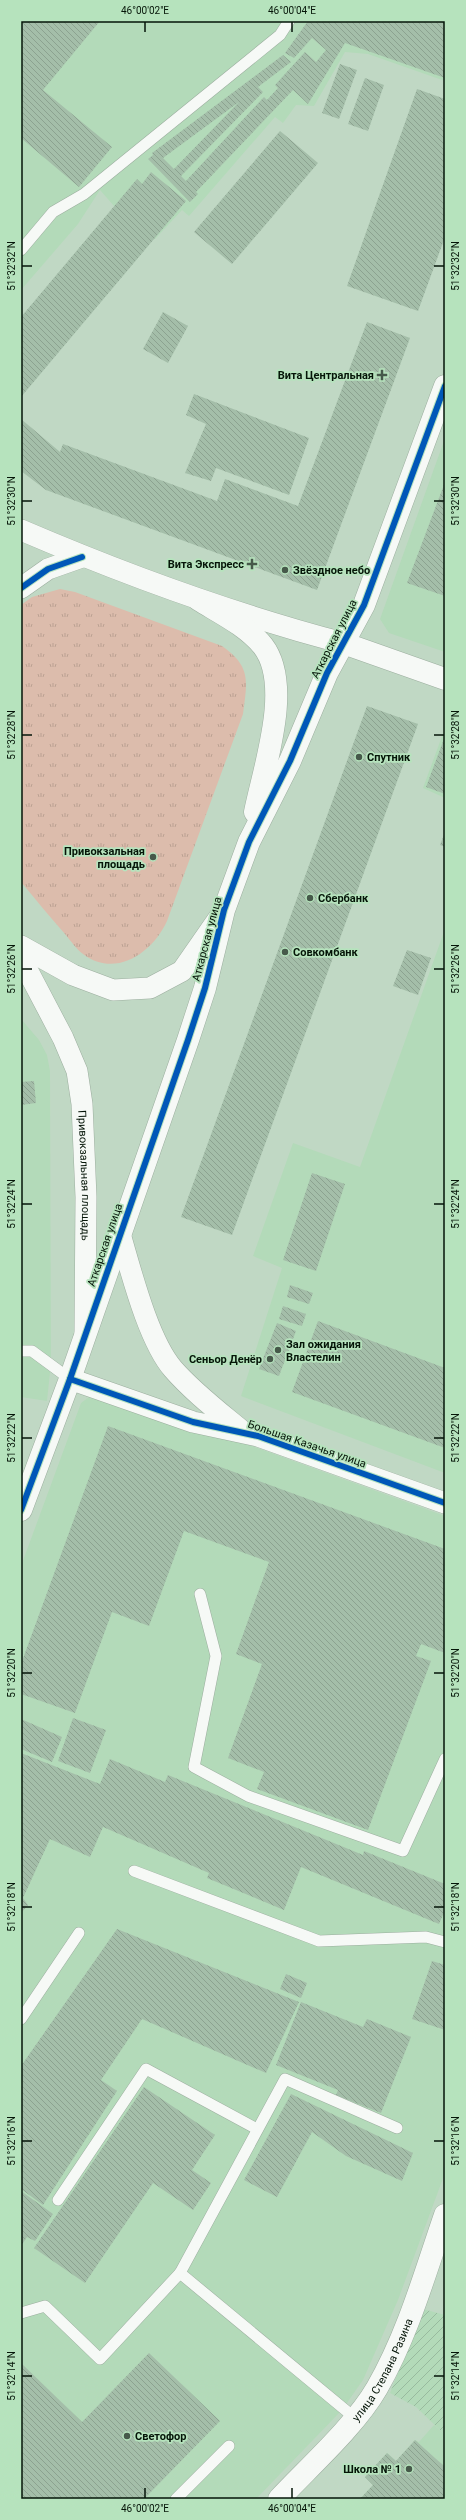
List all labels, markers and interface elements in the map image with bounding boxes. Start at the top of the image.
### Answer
text: 46°00'02"E [121,5,169,16]
text: 46°00'04"E [268,5,316,16]
text: 51°32'32"N [6,241,17,291]
text: 51°32'32"N [450,241,461,291]
place label: Вита Центральная [278,369,374,382]
marker: Вита Центральная [377,370,387,380]
text: 51°32'30"N [6,476,17,526]
text: 51°32'30"N [450,476,461,526]
place label: Вита Экспресс [168,558,244,571]
marker: Вита Экспресс [247,559,257,569]
place label: Звёздное небо [293,564,370,577]
marker: Звёздное небо [280,565,290,575]
street label: Аткарская улица [308,597,360,681]
text: 51°32'28"N [6,710,17,760]
text: 51°32'28"N [450,710,461,760]
place label: Спутник [367,751,411,764]
marker: Спутник [354,752,364,762]
place label: Привокзальная площадь [64,845,145,871]
marker: Привокзальная площадь [148,852,158,862]
place label: Сбербанк [318,892,369,905]
marker: Сбербанк [305,893,315,903]
street label: Аткарская улица [189,895,225,983]
text: 51°32'26"N [6,944,17,994]
text: 51°32'26"N [450,944,461,994]
place label: Совкомбанк [293,946,359,959]
marker: Совкомбанк [280,947,290,957]
street label: Привокзальная площадь [76,1110,93,1241]
text: 51°32'24"N [6,1179,17,1229]
text: 51°32'24"N [450,1179,461,1229]
street label: Аткарская улица [85,1202,125,1288]
place label: Зал ожидания Властелин [286,1338,361,1364]
marker: Зал ожидания Властелин [273,1345,283,1355]
place label: Сеньор Денёр [189,1353,262,1366]
marker: Сеньор Денёр [265,1354,275,1364]
text: 51°32'22"N [6,1413,17,1463]
text: 51°32'22"N [450,1413,461,1463]
street label: Большая Казачья улица [246,1418,368,1470]
text: 51°32'20"N [6,1648,17,1698]
text: 51°32'20"N [450,1648,461,1698]
text: 51°32'18"N [6,1882,17,1932]
text: 51°32'18"N [450,1882,461,1932]
text: 51°32'16"N [6,2116,17,2166]
text: 51°32'16"N [450,2116,461,2166]
street label: улица Степана Разина [349,2317,415,2424]
text: 51°32'14"N [6,2351,17,2401]
text: 51°32'14"N [450,2351,461,2401]
place label: Светофор [135,2430,186,2443]
marker: Светофор [122,2431,132,2441]
place label: Школа № 1 [343,2463,401,2476]
marker: Школа № 1 [404,2464,414,2474]
text: 46°00'02"E [121,2503,169,2514]
text: 46°00'04"E [268,2503,316,2514]

